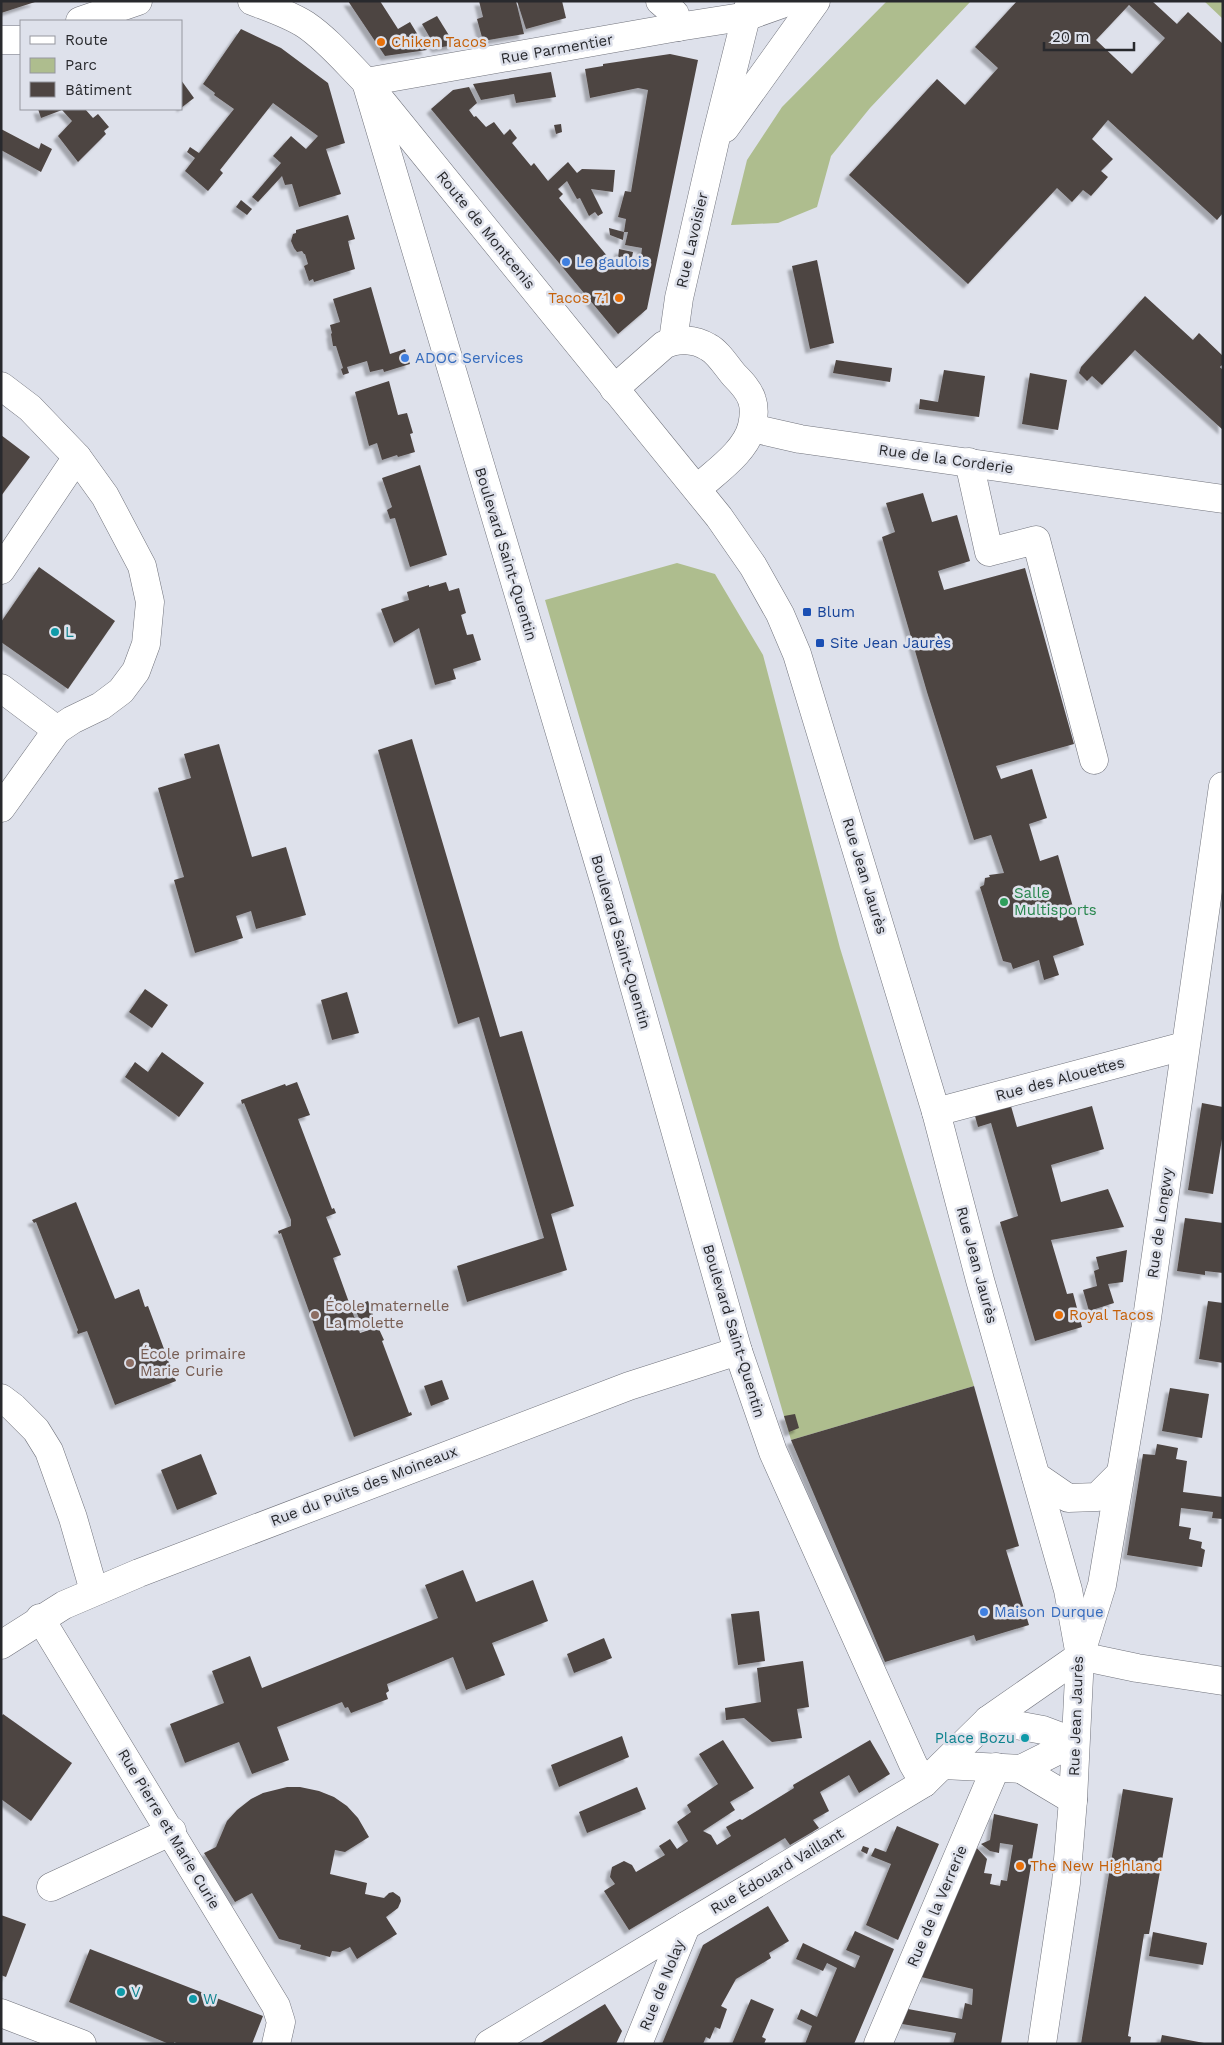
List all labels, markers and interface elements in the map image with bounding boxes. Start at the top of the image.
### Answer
legend [20,20,182,110]
scale bar [1044,20,1134,52]
text: 20 m [1052,28,1090,46]
street label: Rue Parmentier [499,30,615,68]
text: Route [65,31,108,49]
place label: Chiken Tacos [391,33,487,51]
marker: Chiken Tacos [375,36,387,48]
text: Parc [65,56,97,74]
text: Bâtiment [65,81,132,99]
street label: Route de Montcenis [433,167,539,293]
street label: Rue Lavoisier [672,190,712,290]
place label: Le gaulois [576,253,650,271]
marker: Le gaulois [560,256,572,268]
place label: Tacos 7.1 [548,289,609,307]
marker: Tacos 7.1 [613,292,625,304]
place label: ADOC Services [415,349,524,367]
marker: ADOC Services [399,352,411,364]
street label: Rue de la Corderie [877,441,1015,477]
street label: Boulevard Saint-Quentin [471,465,541,643]
place label: Blum [817,603,855,621]
marker: Blum [801,606,813,618]
place label: L [65,623,74,641]
marker: L [49,626,61,638]
place label: Site Jean Jaurès [830,634,951,652]
marker: Site Jean Jaurès [814,637,826,649]
street label: Rue Jean Jaurès [839,816,891,936]
street label: Boulevard Saint-Quentin [587,853,655,1031]
place label: Salle Multisports [1014,884,1097,919]
marker: Salle Multisports [998,896,1010,908]
street label: Rue des Alouettes [994,1053,1126,1105]
street label: Rue de Longwy [1143,1166,1177,1279]
street label: Rue Jean Jaurès [953,1205,1001,1326]
street label: Boulevard Saint-Quentin [699,1242,769,1420]
place label: École maternelle La molette [325,1297,449,1332]
place label: Royal Tacos [1069,1306,1154,1324]
marker: École maternelle La molette [309,1309,321,1321]
marker: Royal Tacos [1053,1309,1065,1321]
place label: École primaire Marie Curie [140,1345,246,1380]
marker: École primaire Marie Curie [124,1357,136,1369]
street label: Rue du Puits des Moineaux [268,1442,460,1530]
place label: Maison Durque [994,1603,1104,1621]
marker: Maison Durque [978,1606,990,1618]
street label: Rue Jean Jaurès [1065,1655,1087,1776]
place label: Place Bozu [935,1729,1015,1747]
marker: Place Bozu [1019,1732,1031,1744]
street label: Rue Pierre et Marie Curie [114,1746,224,1912]
street label: Rue Édouard Vaillant [707,1824,848,1918]
street label: Rue de la Verrerie [903,1842,971,1970]
place label: The New Highland [1030,1857,1163,1875]
marker: The New Highland [1014,1860,1026,1872]
street label: Rue de Nolay [636,1937,688,2033]
place label: V [131,1983,141,2001]
marker: V [115,1986,127,1998]
place label: W [203,1990,217,2008]
marker: W [187,1993,199,2005]

